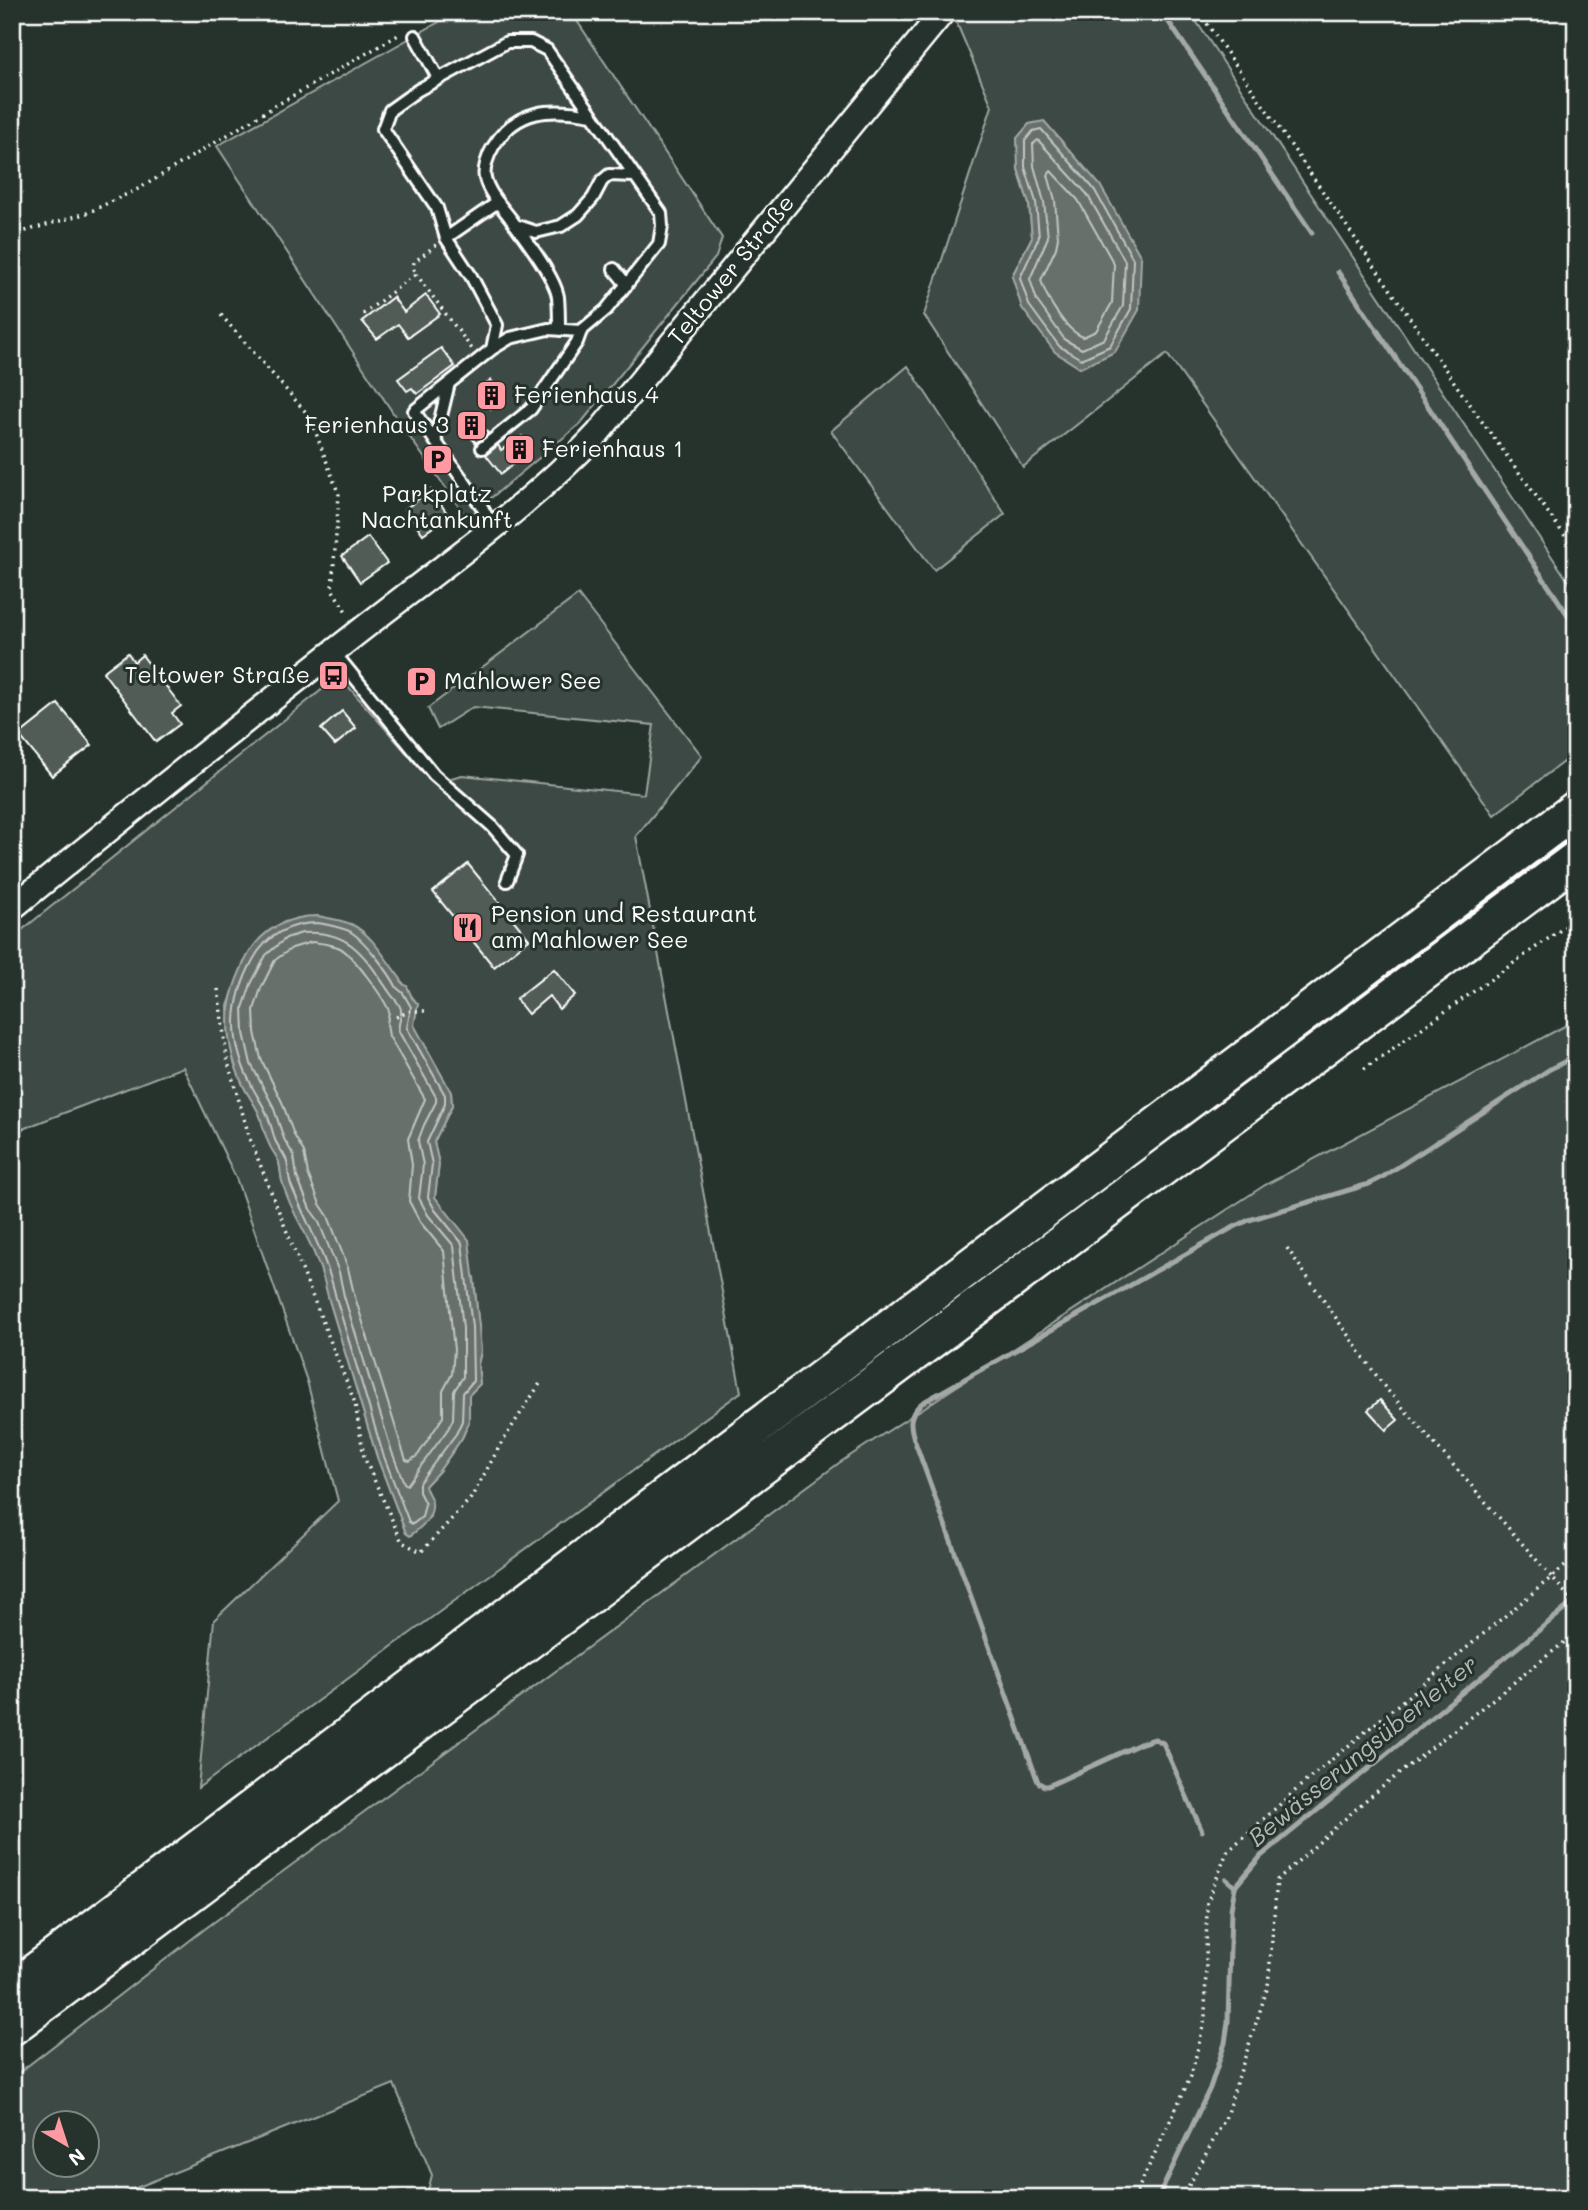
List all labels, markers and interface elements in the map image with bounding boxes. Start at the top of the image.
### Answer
street label: Teltower Straße [660,188,800,351]
building icon: Ferienhaus 4 [474,378,508,412]
place label: Ferienhaus 4 [514,379,659,409]
building icon: Ferienhaus 3 [455,408,489,442]
place label: Ferienhaus 3 [304,409,449,439]
building icon: Ferienhaus 1 [502,432,536,466]
place label: Ferienhaus 1 [542,433,683,463]
parking icon: Parkplatz Nachtankunft [420,443,454,477]
place label: Parkplatz Nachtankunft [361,478,513,534]
bus stop icon: Teltower Straße [316,658,350,692]
place label: Teltower Straße [125,659,310,689]
parking icon: Mahlower See [404,664,438,698]
place label: Mahlower See [444,665,601,695]
place label: Pension und Restaurant am Mahlower See [491,898,757,954]
restaurant icon: Pension und Restaurant am Mahlower See [451,910,485,944]
water label: Bewässerungsüberleiter [1241,1648,1483,1852]
north arrow [32,2108,102,2178]
text: N [64,2143,90,2172]

